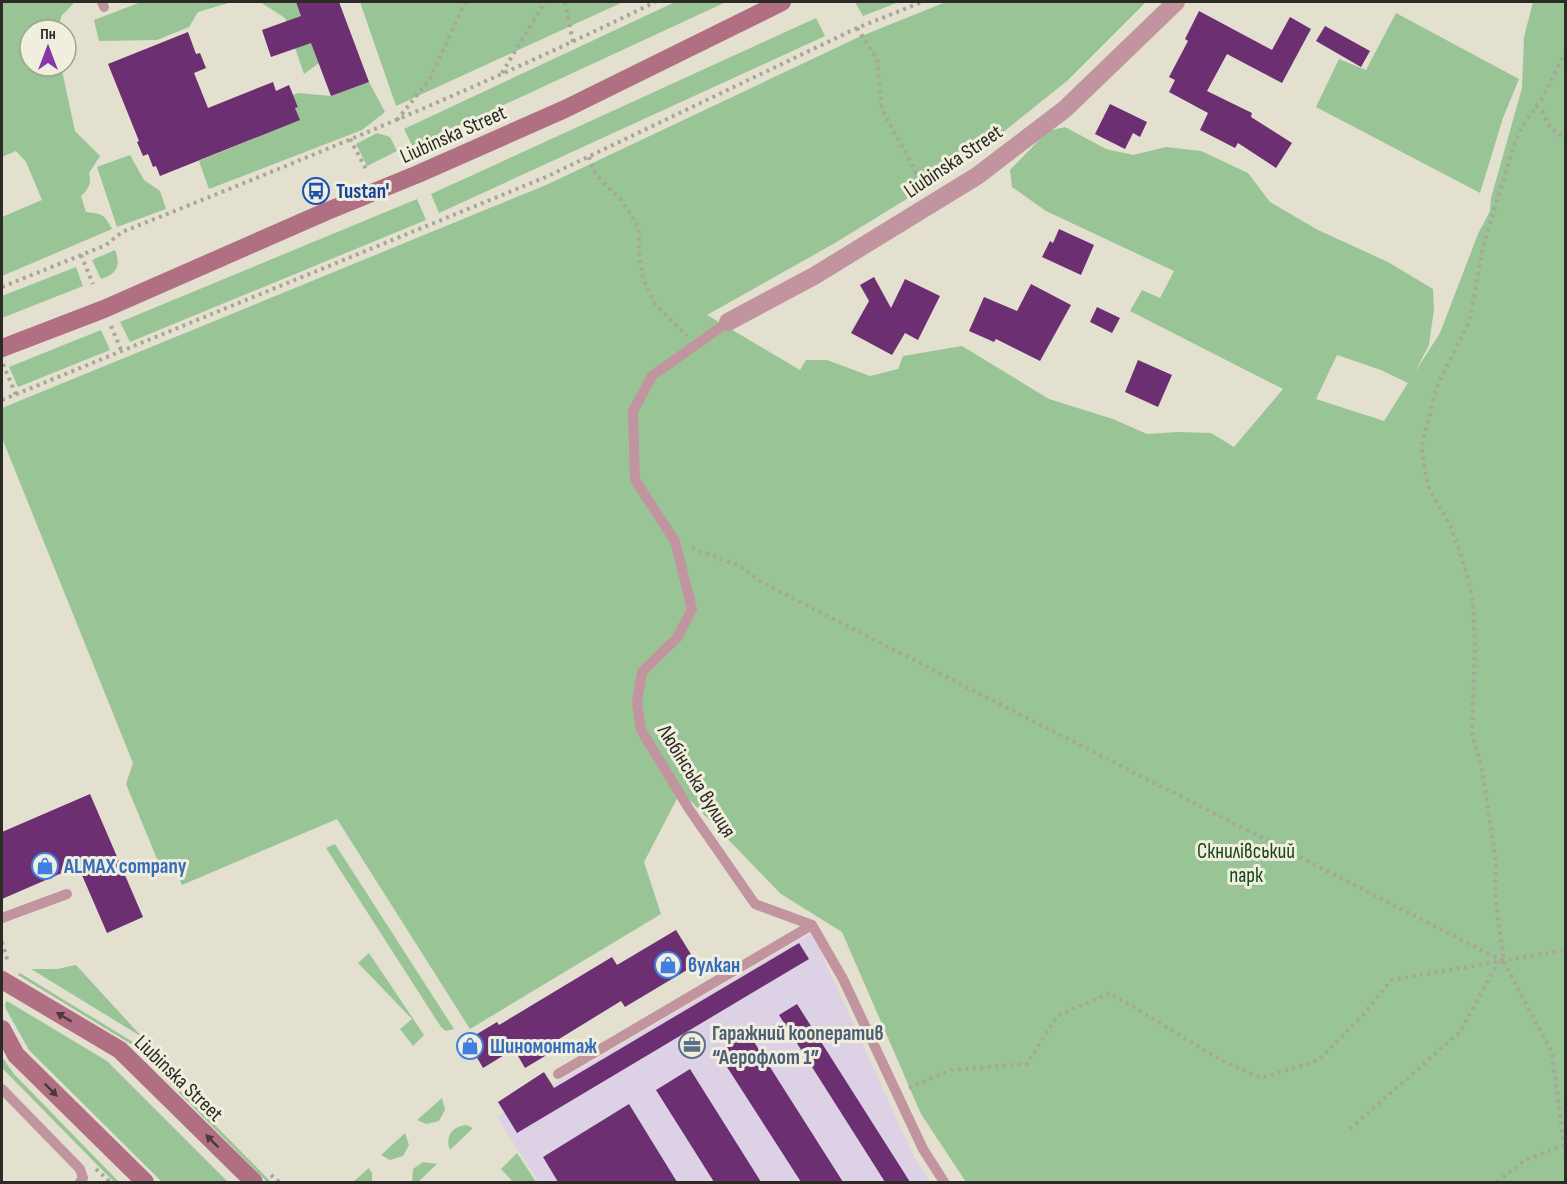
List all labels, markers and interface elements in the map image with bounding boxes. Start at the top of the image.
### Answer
north arrow [18,18,78,78]
text: Пн [40,25,56,44]
street label: Liubinska Street [396,100,510,169]
street label: Liubinska Street [899,119,1007,203]
bus stop icon: Tustan' [301,176,331,206]
place label: Tustan' [336,179,390,204]
street label: Любінська вулиця [651,719,741,842]
park label: Скнилівський парк [1197,839,1295,888]
shop icon: ALMAX company [30,851,60,881]
place label: ALMAX company [63,854,187,879]
shop icon: вулкан [653,950,683,980]
place label: вулкан [688,953,740,978]
one-way arrow [55,1012,72,1022]
place label: Гаражний кооператив “Аерофлот 1” [712,1021,884,1070]
street label: Liubinska Street [129,1030,228,1127]
office icon: Гаражний кооператив “Аерофлот 1” [677,1030,707,1060]
shop icon: Шиномонтаж [455,1031,485,1061]
place label: Шиномонтаж [490,1034,597,1059]
one-way arrow [44,1083,58,1097]
one-way arrow [206,1135,220,1149]

